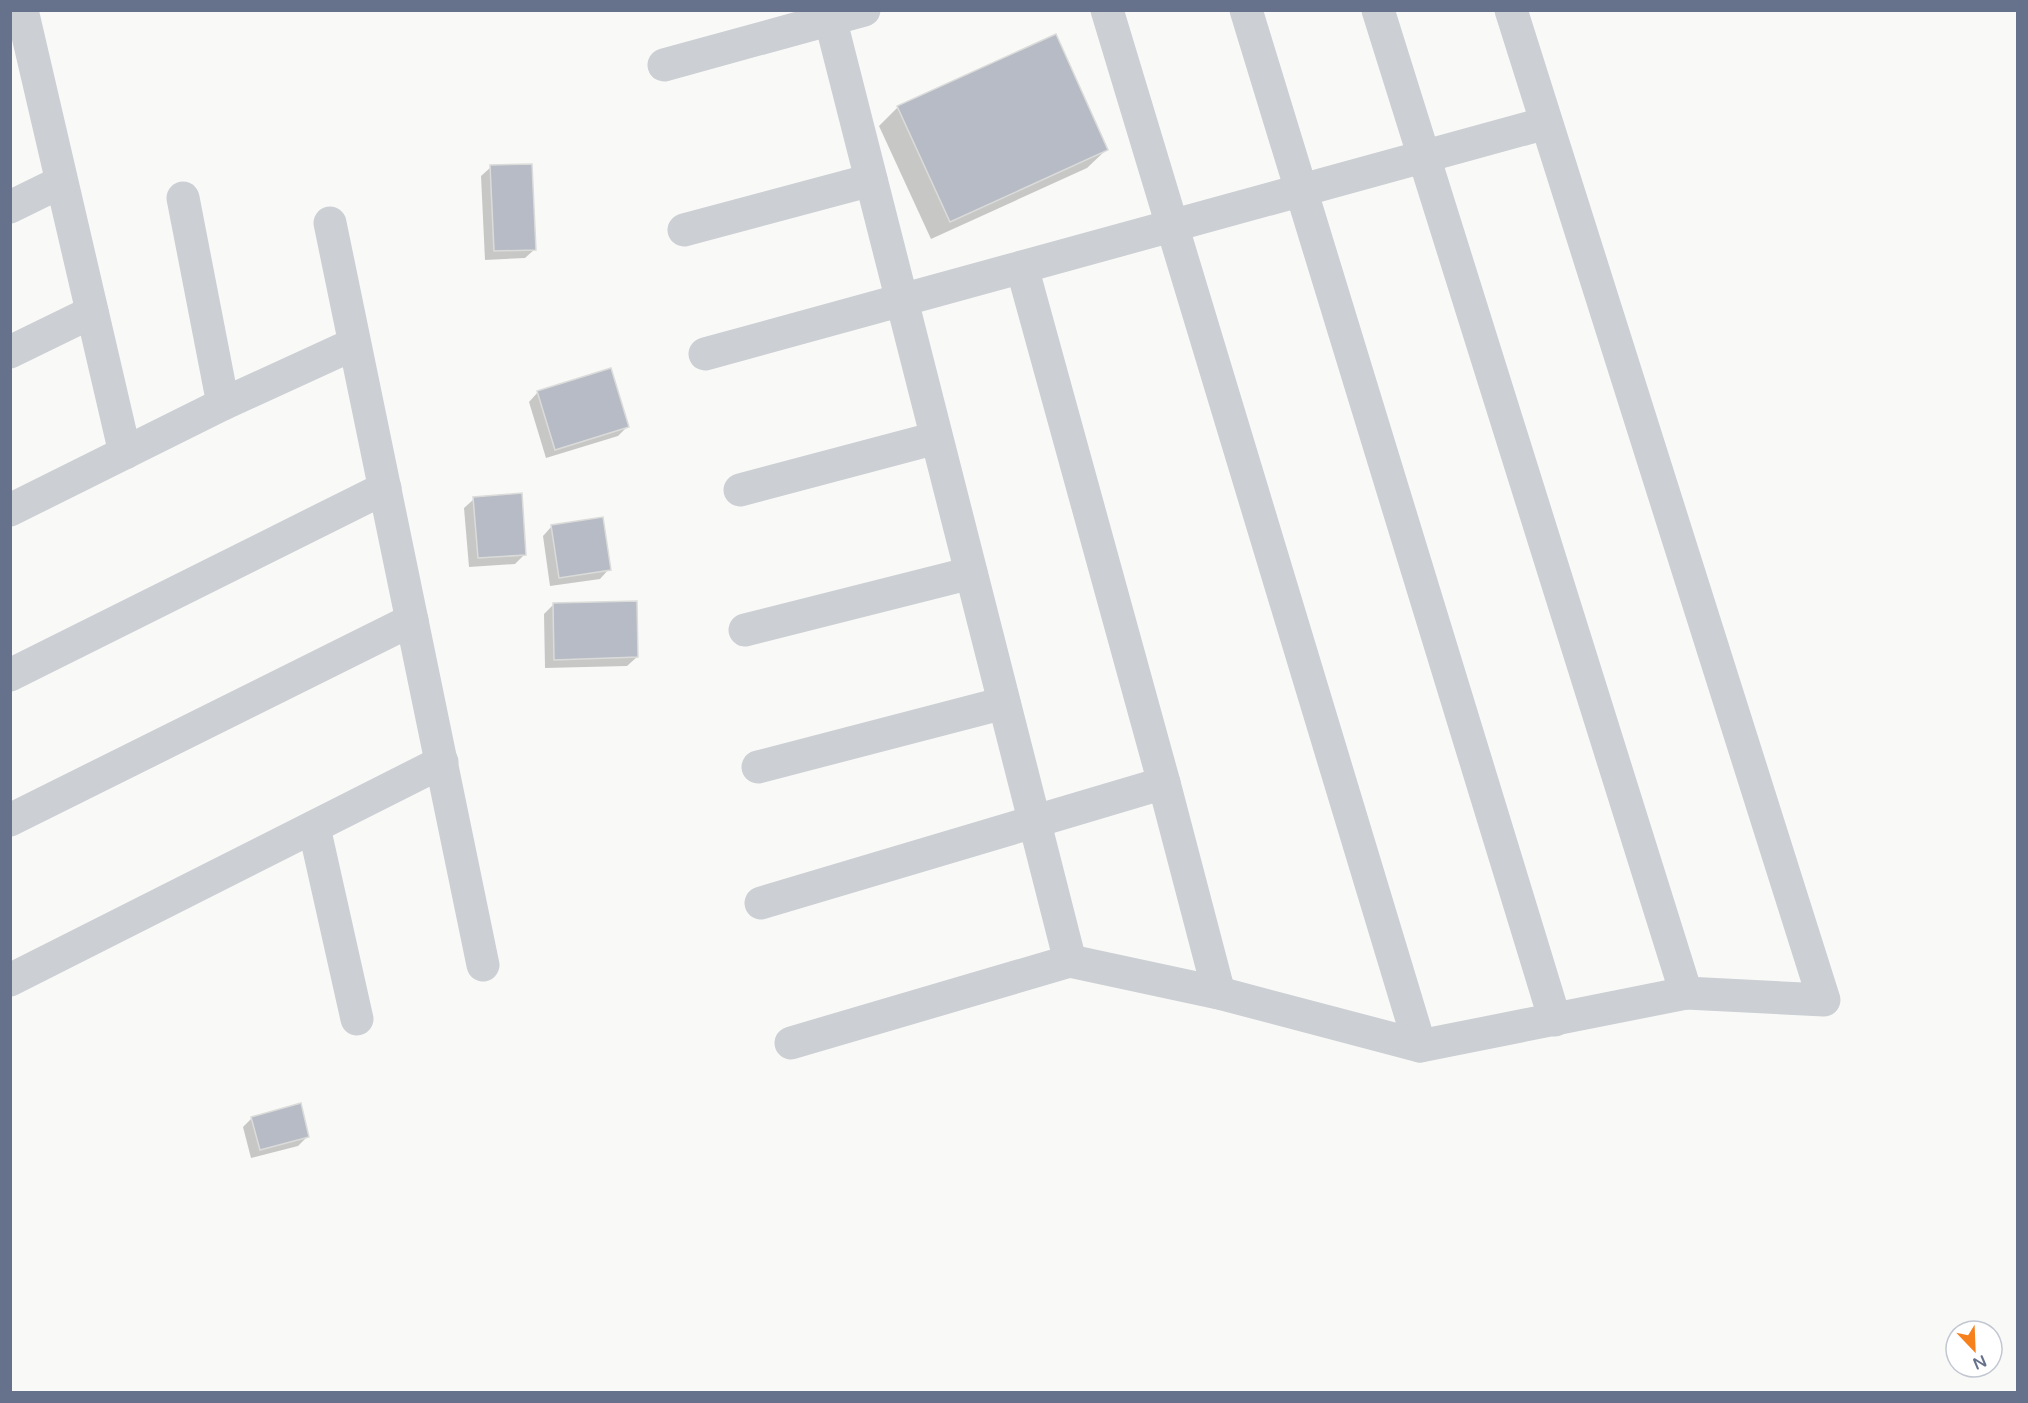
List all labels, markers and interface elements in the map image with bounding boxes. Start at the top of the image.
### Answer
north arrow [1944,1319,2004,1379]
text: N [1970,1350,1989,1374]

